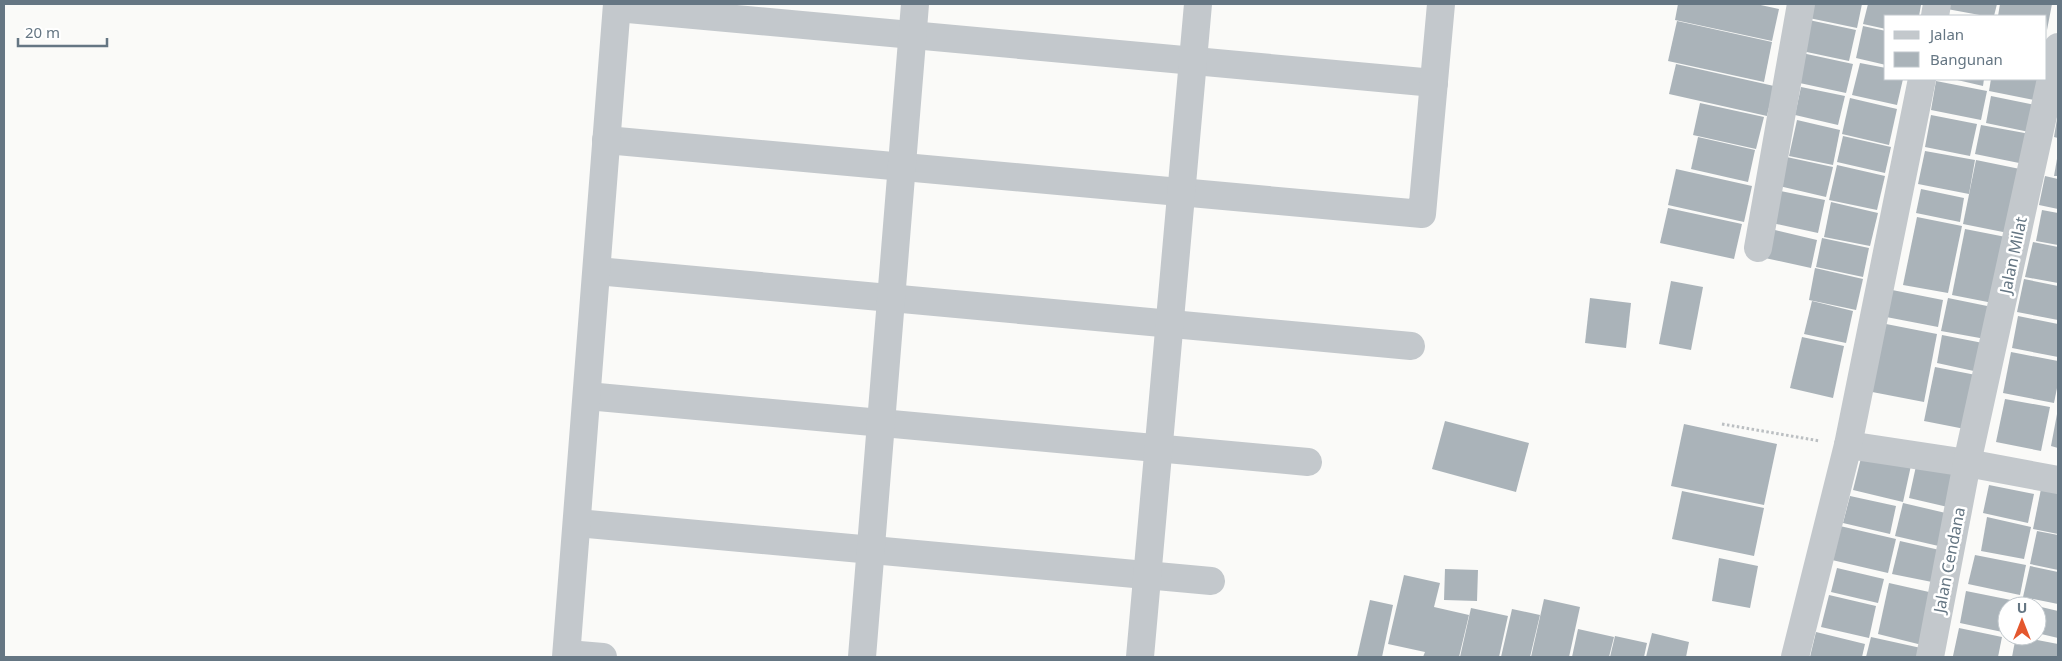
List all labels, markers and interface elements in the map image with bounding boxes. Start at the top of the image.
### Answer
scale bar [18,15,106,47]
legend [1884,15,2047,80]
text: 20 m [25,22,60,42]
text: Jalan [1928,24,1964,44]
text: Bangunan [1930,49,2003,69]
street label: Jalan Milat [1994,214,2032,297]
street label: Jalan Cendana [1928,505,1970,617]
north arrow [1997,596,2047,646]
text: U [2017,598,2027,617]

